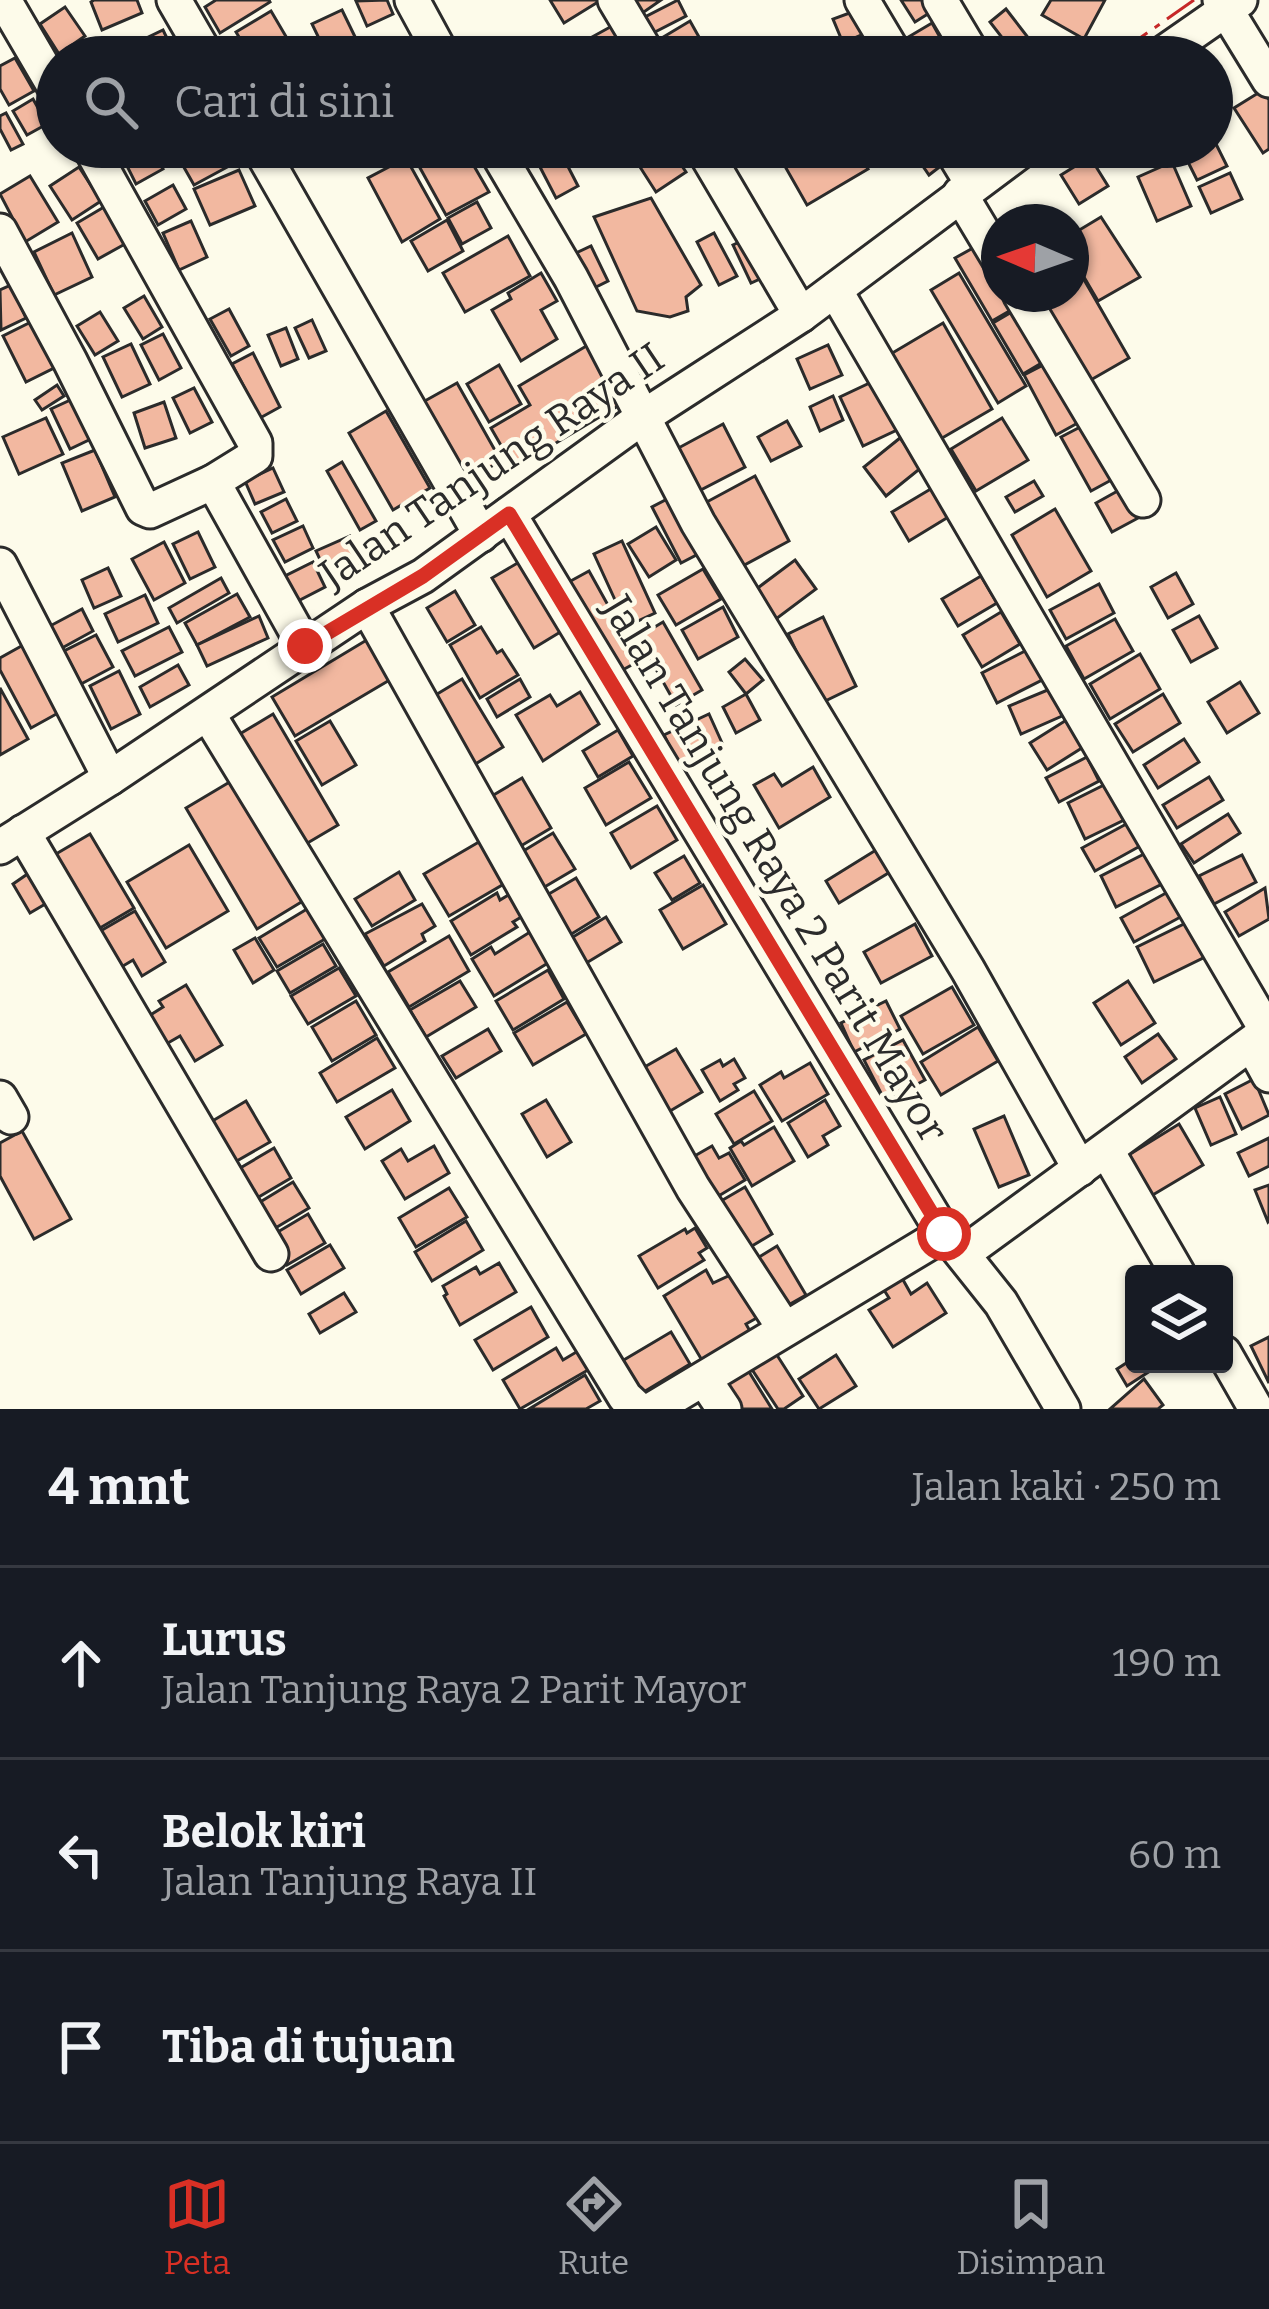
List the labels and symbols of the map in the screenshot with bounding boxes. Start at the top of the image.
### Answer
north arrow [981,204,1089,312]
street label: Jalan Tanjung Raya II [310,332,673,600]
street label: Jalan Tanjung Raya 2 Parit Mayor [591,586,958,1152]
route end [278,619,332,673]
route start [917,1207,971,1261]

